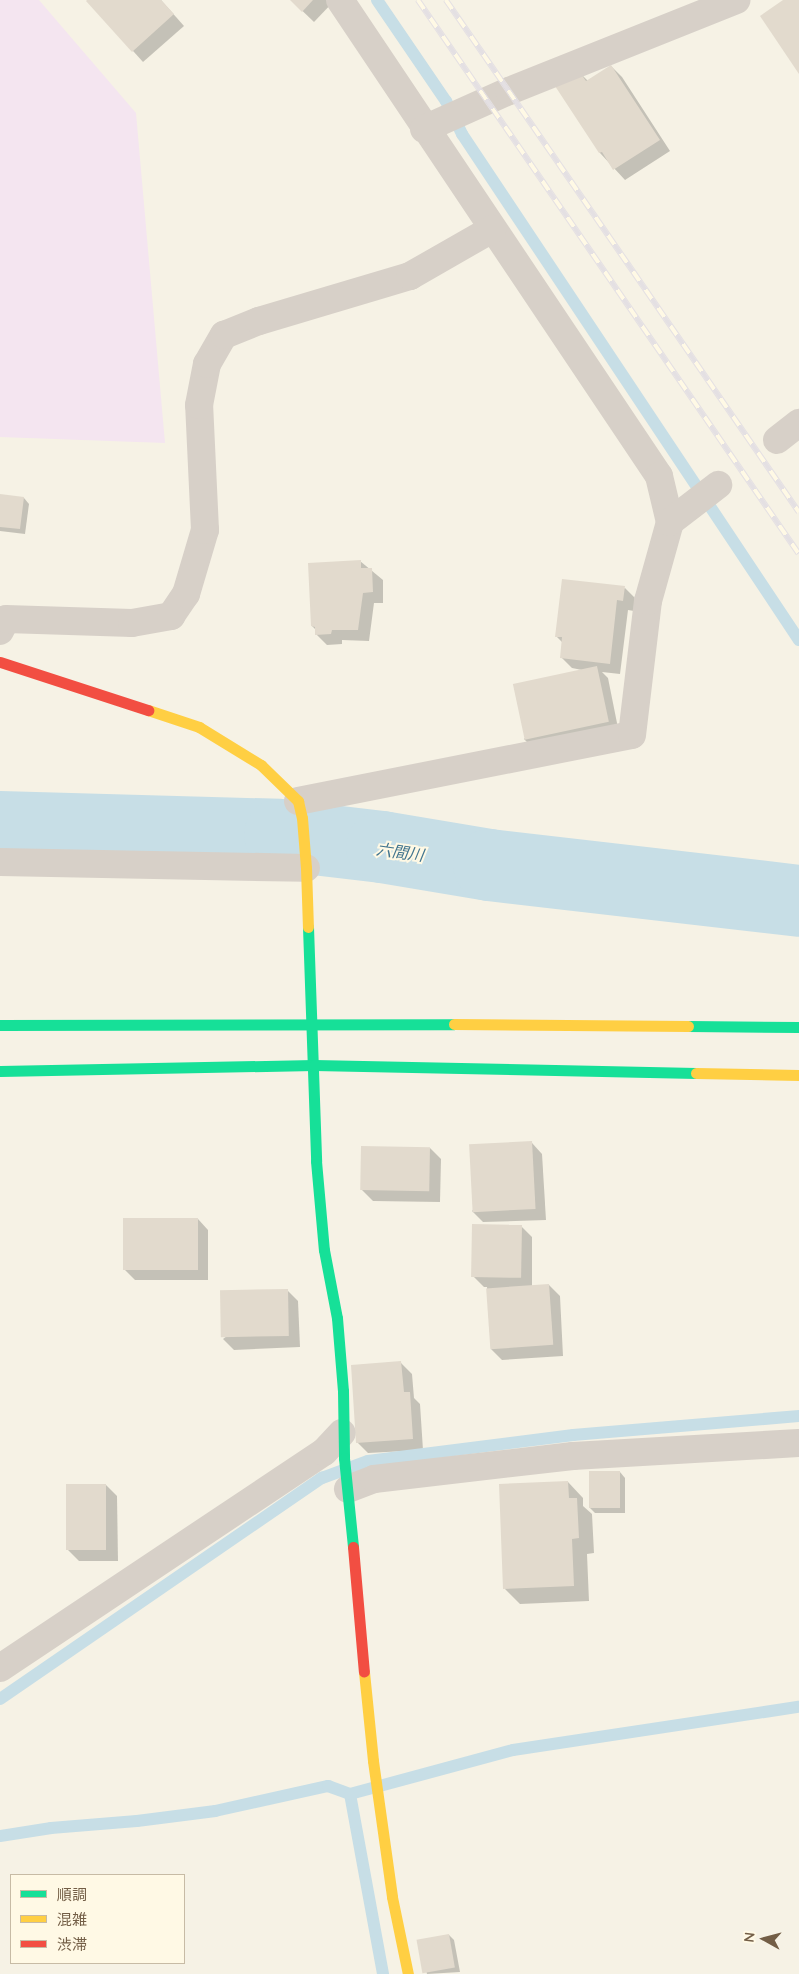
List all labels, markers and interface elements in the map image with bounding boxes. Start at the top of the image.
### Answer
water label: 六間川 [375,839,425,865]
legend [10,1874,185,1964]
text: 順調 [57,1885,87,1904]
text: 混雑 [57,1910,87,1929]
north arrow [739,1914,789,1964]
text: N [740,1931,759,1943]
text: 渋滞 [57,1935,87,1954]

